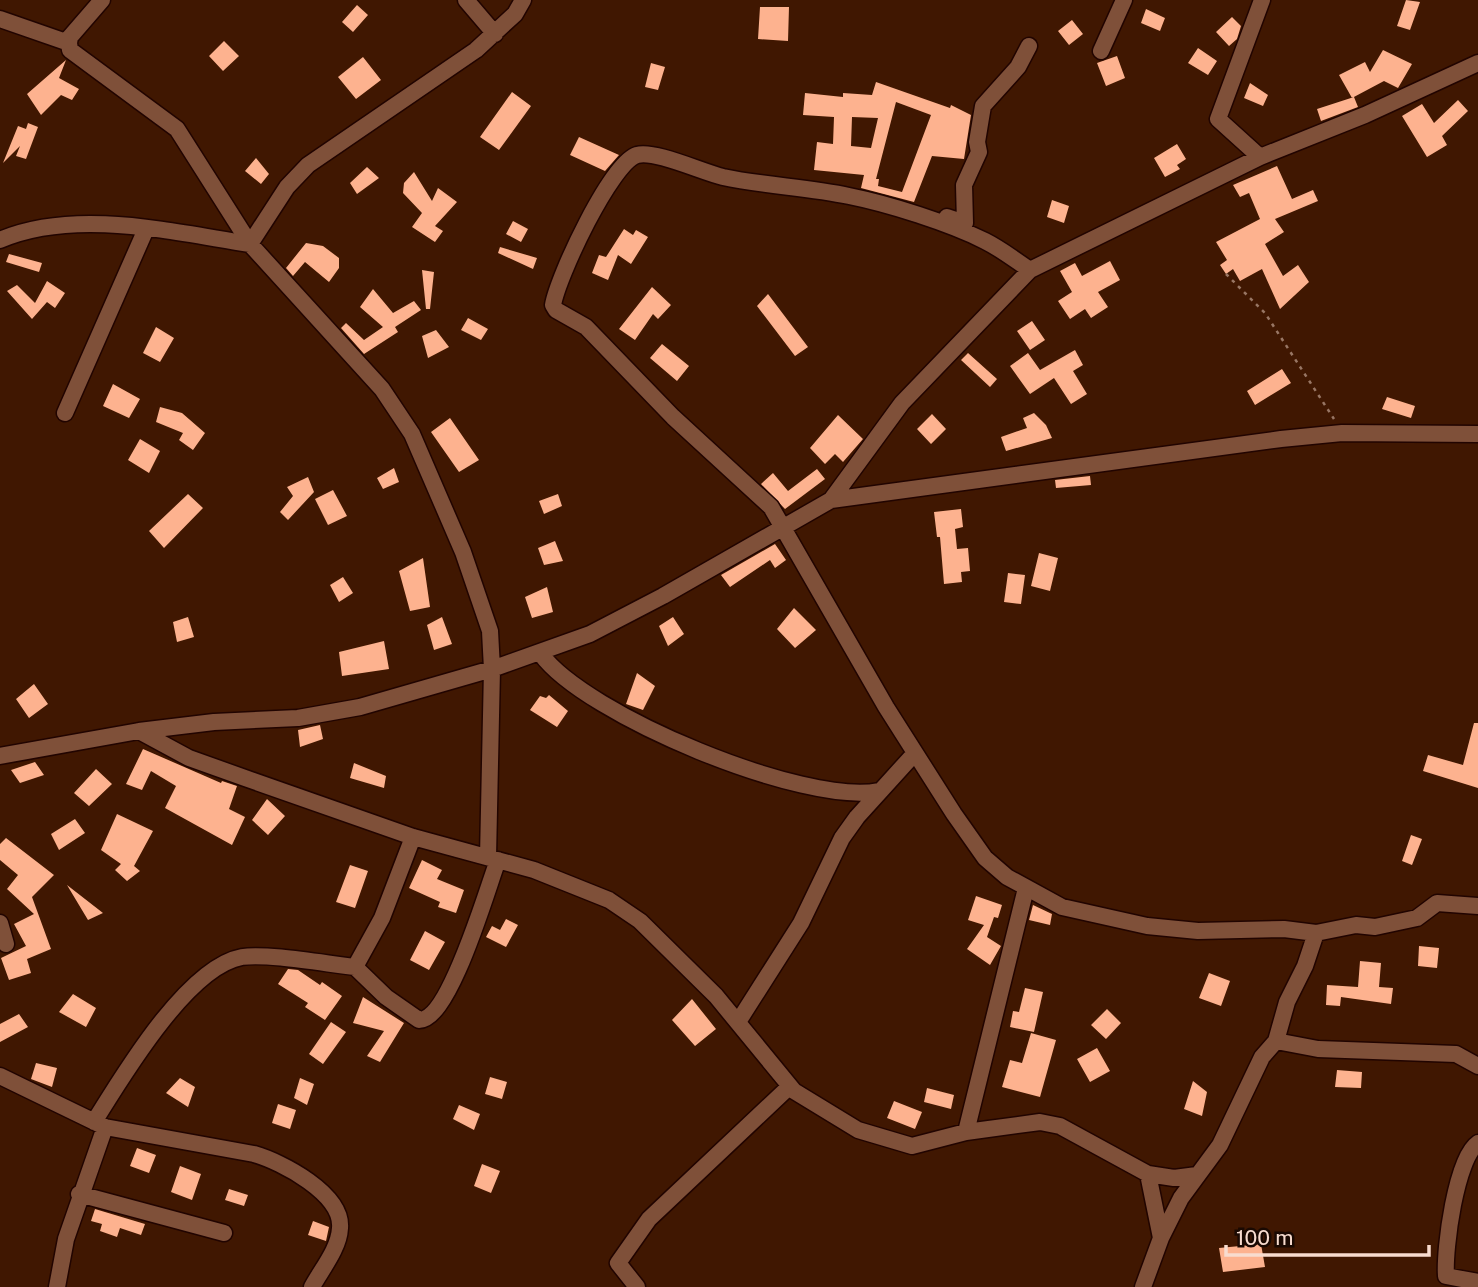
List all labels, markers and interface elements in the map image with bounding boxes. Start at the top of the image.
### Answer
scale bar [1226,1214,1429,1258]
text: 100 m [1236,1225,1293,1250]

